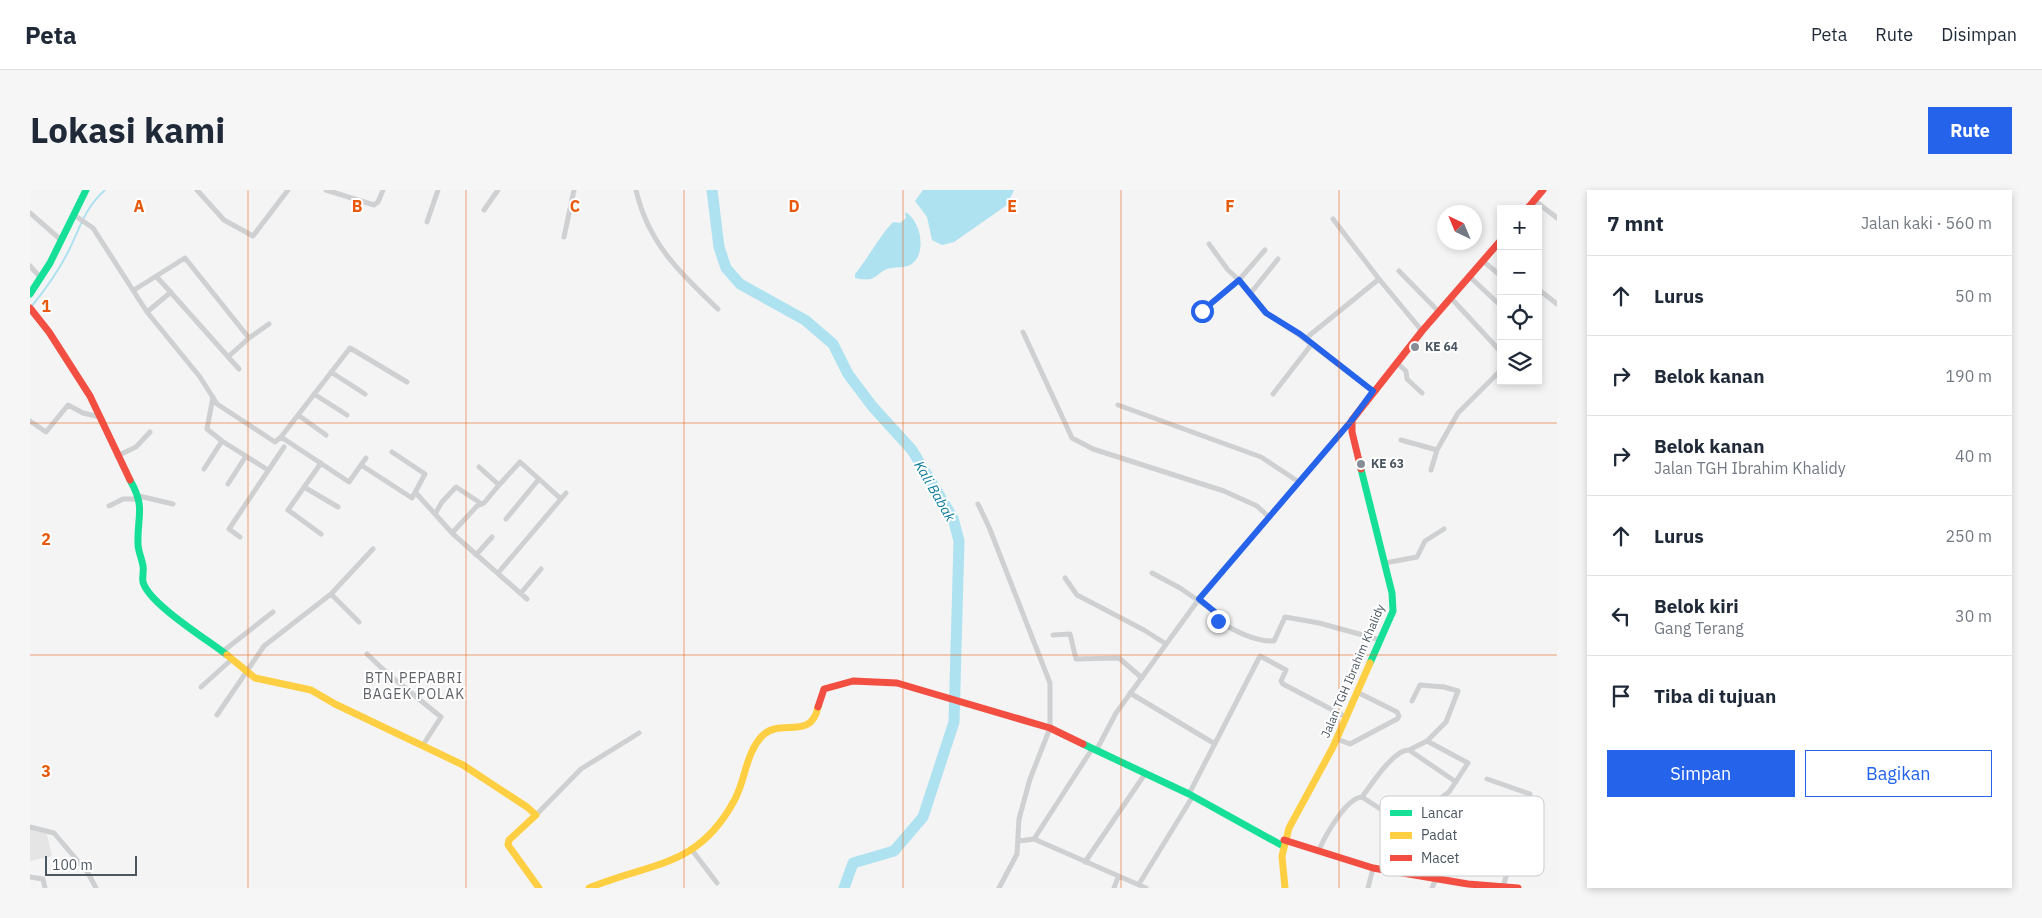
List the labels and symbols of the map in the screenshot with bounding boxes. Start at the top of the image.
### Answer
text: A [134,196,145,216]
text: B [352,196,363,216]
text: C [570,196,580,216]
text: D [788,196,800,216]
text: E [1007,196,1017,216]
text: F [1225,196,1235,216]
north arrow [1437,205,1482,250]
text: 1 [41,296,51,316]
route start [1191,300,1214,323]
place label: KE 64 [1425,339,1458,354]
marker: KE 64 [1409,341,1421,353]
place label: KE 63 [1371,456,1404,471]
water label: Kali Babak [910,457,960,525]
marker: KE 63 [1355,458,1367,470]
text: 2 [41,529,51,549]
street label: Jalan TGH Ibrahim Khalidy [1318,602,1388,740]
route end [1207,610,1230,633]
district label: BTN PEPABRI BAGEK POLAK [363,669,465,703]
text: 3 [41,761,51,781]
legend [1380,796,1544,876]
text: Lancar [1421,804,1463,822]
text: Padat [1421,826,1457,844]
text: Macet [1421,849,1459,867]
scale bar [45,853,138,876]

